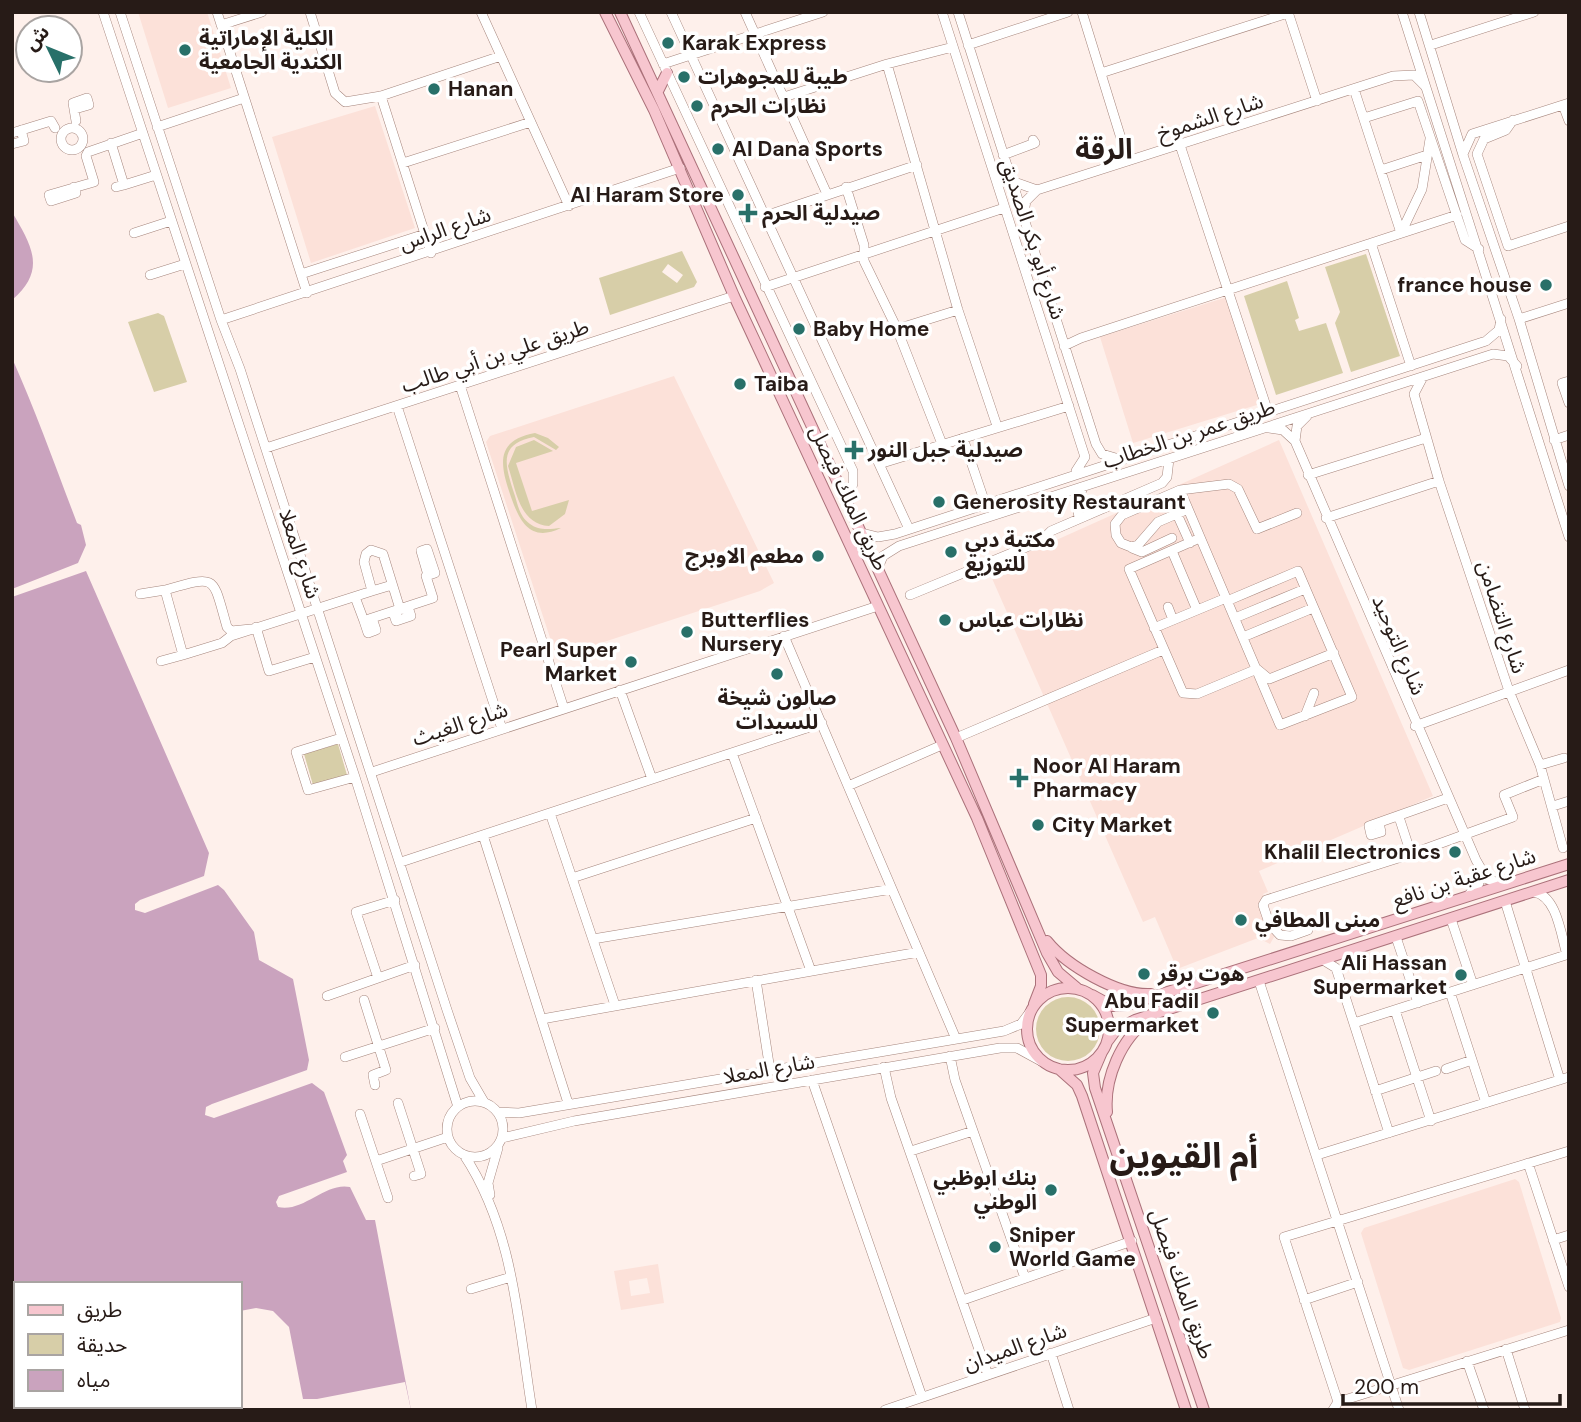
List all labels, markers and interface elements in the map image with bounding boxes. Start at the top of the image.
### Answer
north arrow [14,14,84,84]
text: ش [19,20,55,56]
place label: الكلية الإماراتية الكندية الجامعية [199,24,342,76]
place label: Karak Express [682,29,827,57]
marker: Karak Express [660,35,676,51]
marker: الكلية الإماراتية الكندية الجامعية [177,42,193,58]
place label: طيبة للمجوهرات [698,63,848,91]
marker: طيبة للمجوهرات [676,69,692,85]
place label: Hanan [448,75,514,103]
marker: Hanan [426,81,442,97]
street label: شارع الشموخ [1153,87,1267,148]
place label: نظارات الحرم [711,92,826,122]
marker: نظارات الحرم [689,98,705,114]
district label: الرقة [1075,131,1133,168]
place label: Al Dana Sports [732,135,883,163]
marker: Al Dana Sports [710,141,726,157]
street label: شارع أبو بكر الصديق [993,155,1072,323]
place label: Al Haram Store [570,181,724,209]
marker: Al Haram Store [730,187,746,203]
place label: صيدلية الحرم [762,199,880,229]
street label: شارع الراس [395,200,495,259]
marker: صيدلية الحرم [740,205,756,221]
place label: france house [1397,271,1532,299]
marker: france house [1538,277,1554,293]
street label: طريق علي بن أبي طالب [398,312,593,401]
place label: Baby Home [813,315,929,343]
marker: Baby Home [791,321,807,337]
place label: Taiba [754,370,809,398]
marker: Taiba [732,376,748,392]
street label: طريق عمر بن الخطاب [1099,393,1279,475]
street label: طريق الملك فيصل [803,421,895,575]
place label: صيدلية جبل النور [867,436,1023,464]
marker: صيدلية جبل النور [846,442,862,458]
place label: Generosity Restaurant [953,488,1186,516]
marker: Generosity Restaurant [931,494,947,510]
street label: شارع المعلا [271,506,328,603]
place label: مكتبة دبي للتوزيع [965,526,1055,579]
place label: مطعم الاوبرج [685,542,804,571]
marker: مكتبة دبي للتوزيع [943,544,959,560]
marker: مطعم الاوبرج [810,548,826,564]
street label: شارع التضامن [1470,557,1533,677]
street label: شارع التوحيد [1364,591,1433,700]
place label: Butterflies Nursery [701,606,809,658]
place label: نظارات عباس [959,606,1084,634]
marker: نظارات عباس [937,612,953,628]
marker: Butterflies Nursery [679,624,695,640]
place label: Pearl Super Market [500,636,617,688]
marker: Pearl Super Market [623,654,639,670]
marker: صالون شيخة للسيدات [769,666,785,682]
place label: صالون شيخة للسيدات [718,684,836,736]
street label: شارع الغيث [409,695,512,754]
place label: Noor Al Haram Pharmacy [1033,752,1181,804]
marker: Noor Al Haram Pharmacy [1011,770,1027,786]
place label: City Market [1052,811,1172,839]
marker: City Market [1030,817,1046,833]
place label: Khalil Electronics [1264,838,1441,866]
street label: شارع عقبة بن نافع [1389,842,1540,915]
marker: Khalil Electronics [1447,844,1463,860]
place label: مبنى المطافي [1255,906,1380,937]
marker: مبنى المطافي [1233,912,1249,928]
place label: Ali Hassan Supermarket [1313,949,1447,1001]
place label: هوت برقر [1157,960,1244,988]
marker: هوت برقر [1136,966,1152,982]
marker: Ali Hassan Supermarket [1453,967,1469,983]
place label: Abu Fadil Supermarket [1065,987,1199,1039]
marker: Abu Fadil Supermarket [1205,1005,1221,1021]
street label: شارع المعلا [721,1047,817,1092]
district label: أم القيوين [1110,1133,1258,1182]
place label: بنك ابوظبي الوطني [933,1164,1037,1219]
marker: بنك ابوظبي الوطني [1043,1182,1059,1198]
street label: طريق الملك فيصل [1143,1205,1221,1363]
place label: Sniper World Game [1009,1221,1136,1273]
marker: Sniper World Game [987,1239,1003,1255]
legend [14,1282,242,1408]
text: طريق [77,1296,122,1324]
street label: شارع الميدان [960,1316,1071,1379]
text: حديقة [77,1331,127,1359]
scale bar [1343,1362,1560,1406]
text: مياه [77,1366,110,1394]
text: 200 m [1354,1373,1419,1401]

